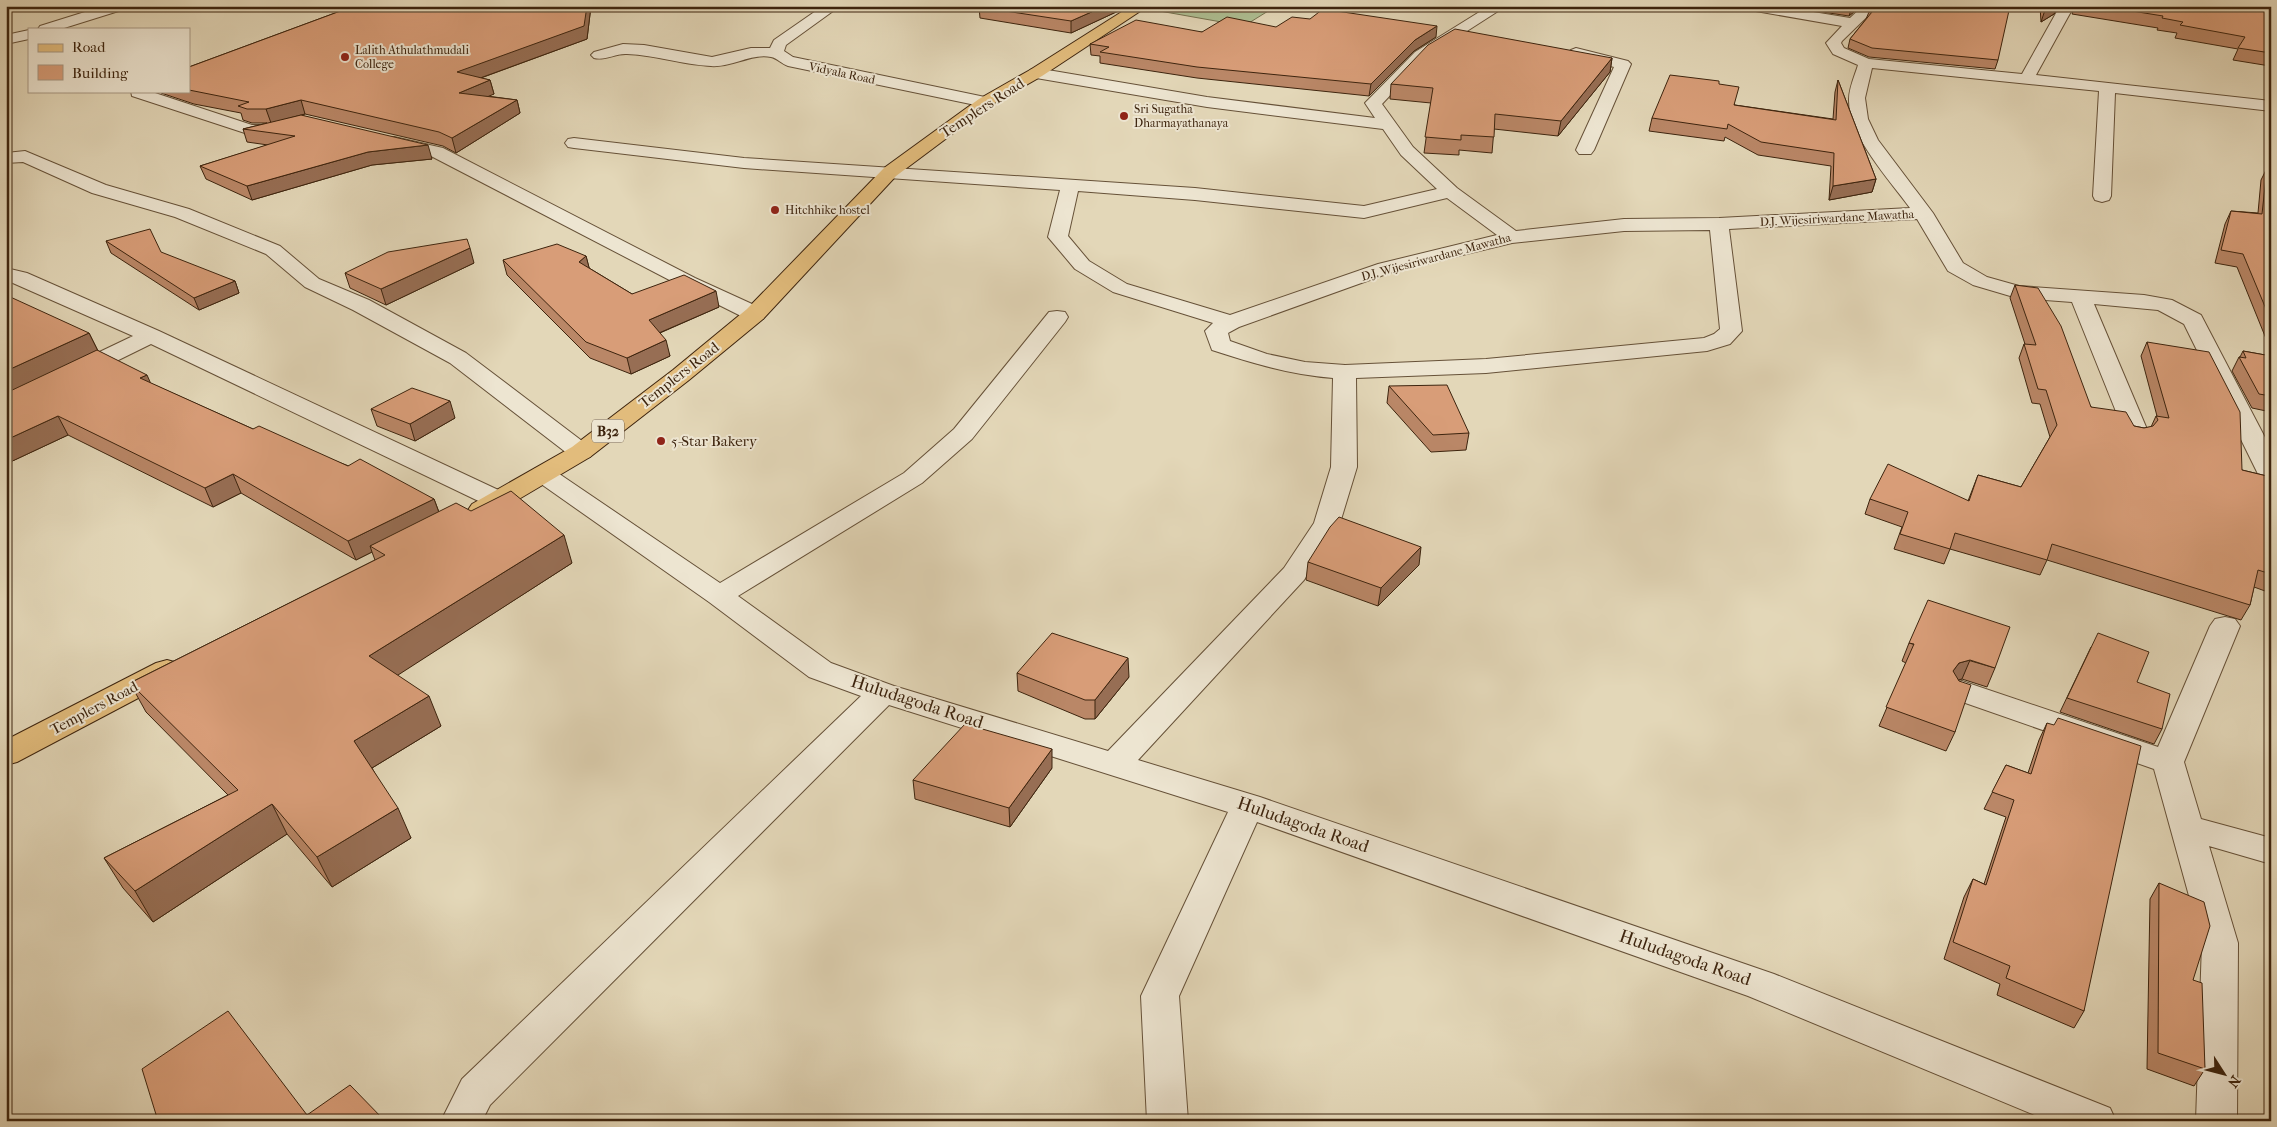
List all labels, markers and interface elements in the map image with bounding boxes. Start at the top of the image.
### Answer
legend [28,28,190,92]
text: Road [72,38,106,56]
place label: Lalith Athulathmudali College [355,43,469,71]
marker: Lalith Athulathmudali College [339,51,351,63]
street label: Vidyala Road [807,59,877,87]
text: Building [72,64,129,82]
street label: Templers Road [937,74,1028,142]
place label: Sri Sugatha Dharmayathanaya [1134,102,1229,130]
marker: Sri Sugatha Dharmayathanaya [1118,110,1130,122]
place label: Hitchhike hostel [785,203,870,217]
marker: Hitchhike hostel [769,204,781,216]
street label: D.J. Wijesiriwardane Mawatha [1759,207,1915,229]
street label: D.J. Wijesiriwardane Mawatha [1360,230,1513,284]
street label: Templers Road [635,338,723,412]
road number: B32 [592,420,624,442]
place label: 5-Star Bakery [671,432,758,450]
marker: 5-Star Bakery [655,435,667,447]
street label: Huludagoda Road [848,671,986,733]
street label: Templers Road [47,677,142,739]
street label: Huludagoda Road [1234,793,1372,857]
street label: Huludagoda Road [1616,926,1754,990]
north arrow [2200,1050,2250,1100]
text: N [2224,1072,2244,1091]

